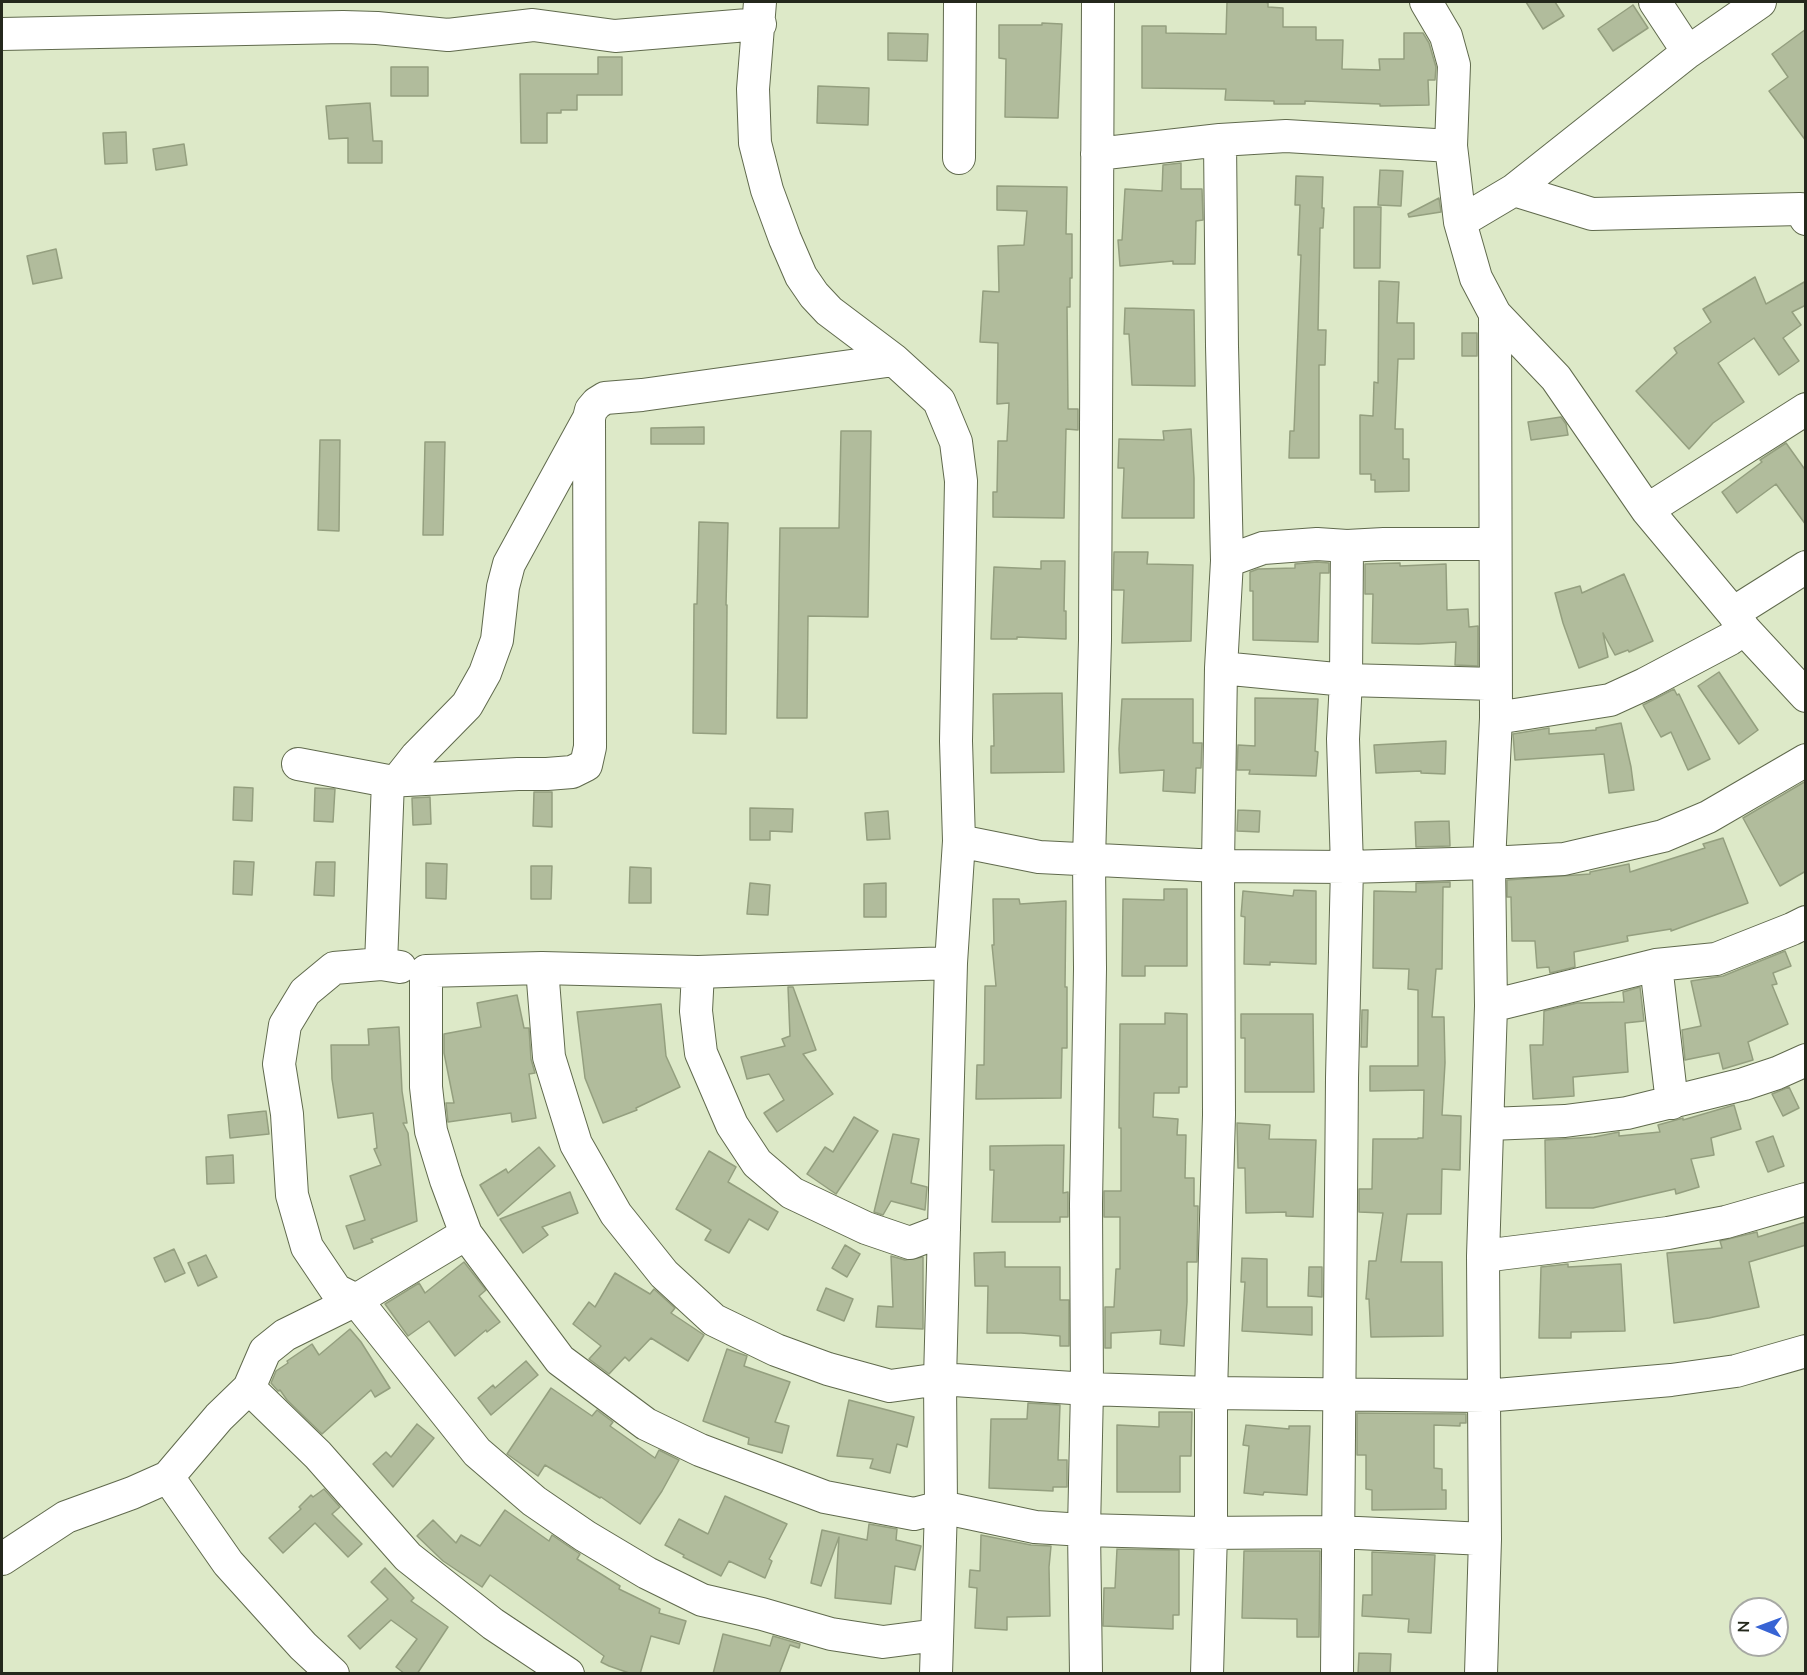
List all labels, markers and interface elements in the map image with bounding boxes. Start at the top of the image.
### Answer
north arrow [1729,1597,1789,1657]
text: N [1733,1621,1753,1633]

